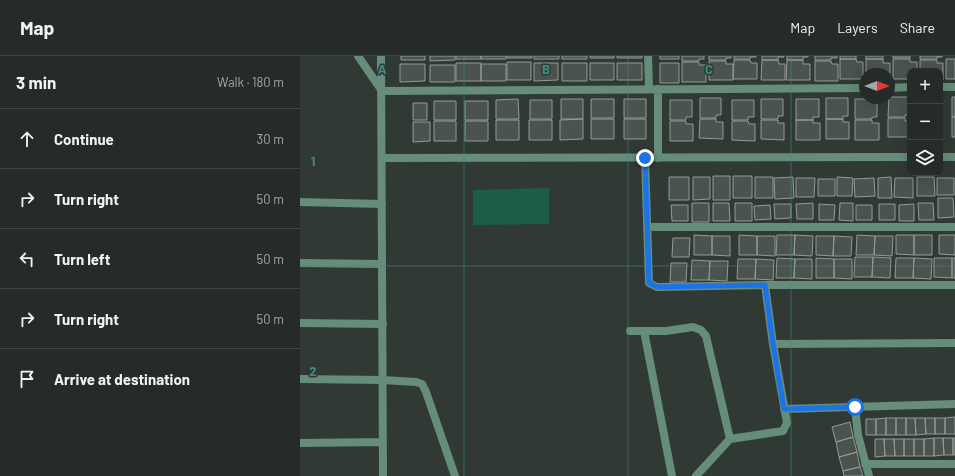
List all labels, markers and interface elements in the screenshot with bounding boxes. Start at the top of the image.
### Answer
text: Map [20,16,54,39]
text: Map [790,19,815,36]
text: Layers [837,19,878,36]
text: Share [900,19,935,36]
text: A [378,61,387,77]
text: B [542,61,550,77]
text: C [705,61,713,77]
north arrow [859,68,895,104]
map controls [907,68,943,176]
button: + [907,68,943,104]
text: 3 min [16,72,56,92]
text: Walk · 180 m [217,74,284,90]
button: − [907,104,943,140]
icon: ahead [16,128,38,150]
text: Continue [54,130,114,148]
text: 30 m [257,131,284,147]
button: layers [907,140,943,176]
route end [636,149,654,167]
text: 1 [311,153,315,169]
icon: right [16,188,38,210]
text: Turn right [54,190,119,208]
text: 50 m [257,191,284,207]
icon: left [16,248,38,270]
text: Turn left [54,250,110,268]
text: 50 m [257,251,284,267]
icon: right [16,308,38,330]
text: Turn right [54,310,119,328]
text: 50 m [257,311,284,327]
text: 2 [309,363,317,379]
icon: arrive [16,368,38,390]
text: Arrive at destination [54,370,190,388]
route start [846,398,864,416]

